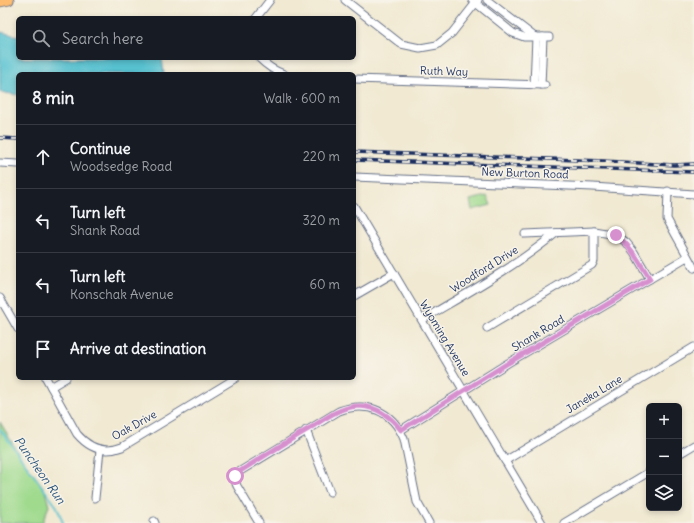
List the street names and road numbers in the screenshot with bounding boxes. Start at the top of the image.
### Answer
street label: Ruth Way [420,63,468,79]
street label: New Burton Road [481,164,569,182]
street label: Woodford Drive [447,242,521,295]
street label: Wyoming Avenue [417,297,473,379]
street label: Shank Road [509,311,567,354]
street label: Janeka Lane [563,372,625,416]
street label: Oak Drive [109,407,159,443]

